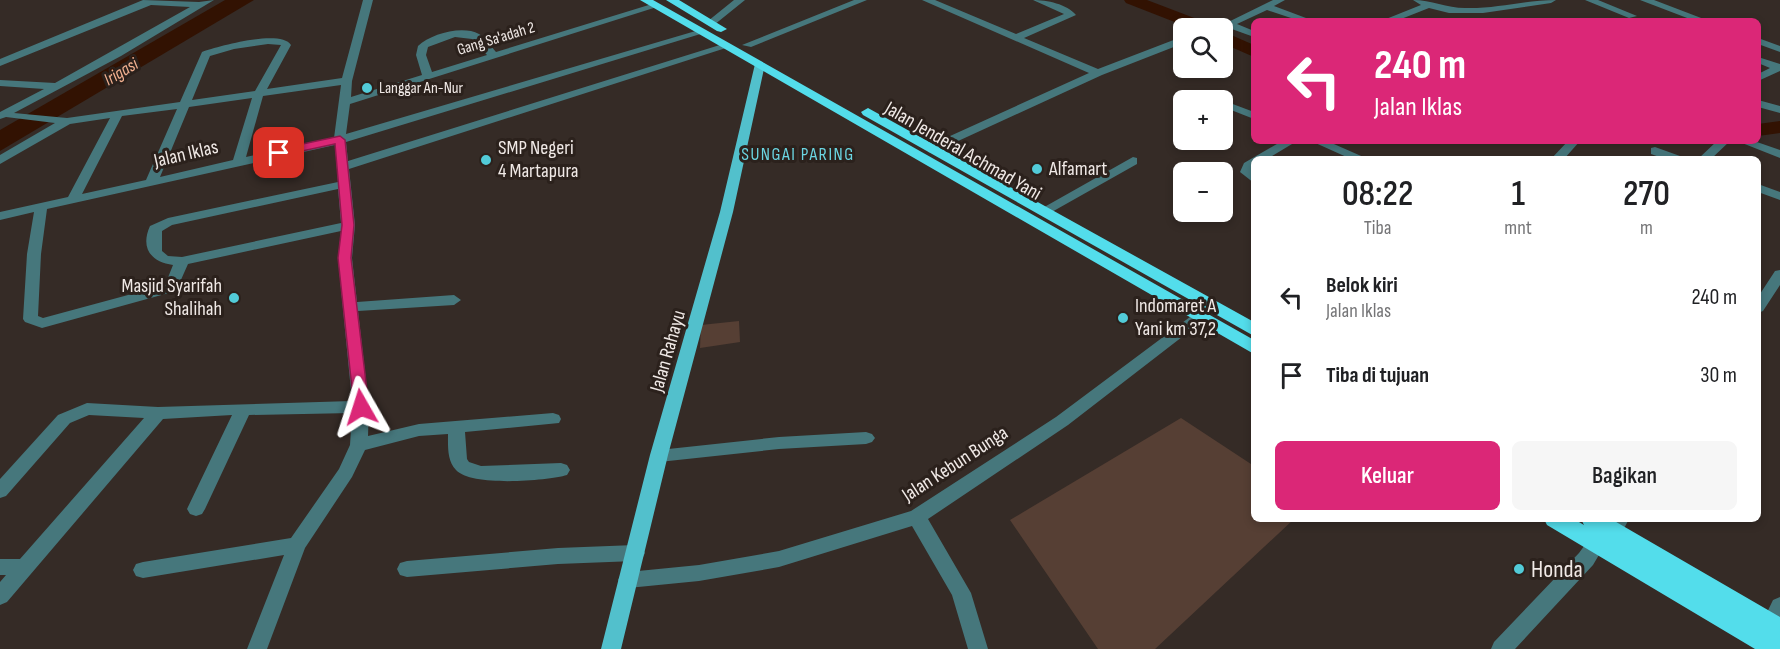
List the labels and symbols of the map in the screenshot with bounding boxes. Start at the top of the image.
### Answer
street label: Gang Sa'adah 2 [455,18,537,60]
water label: Irigasi [100,53,142,90]
place label: Langgar An-Nur [379,79,464,98]
marker: Langgar An-Nur [360,81,374,95]
street label: Jalan Jenderal Achmad Yani [879,96,1046,206]
pin [253,127,304,178]
street label: Jalan Iklas [151,135,220,173]
place label: SMP Negeri 4 Martapura [498,136,579,183]
district label: SUNGAI PARING [741,144,855,165]
marker: SMP Negeri 4 Martapura [479,153,493,167]
place label: Alfamart [1048,157,1107,181]
marker: Alfamart [1030,162,1044,176]
place label: Masjid Syarifah Shalihah [122,274,222,321]
marker: Masjid Syarifah Shalihah [227,291,241,305]
place label: Indomaret A Yani km 37,2 [1135,294,1216,341]
street label: Jalan Rahayu [645,307,691,396]
marker: Indomaret A Yani km 37,2 [1116,311,1130,325]
position arrow [329,375,393,439]
street label: Jalan Kebun Bunga [897,421,1012,508]
place label: Honda [1531,555,1583,584]
marker: Honda [1512,562,1526,576]

